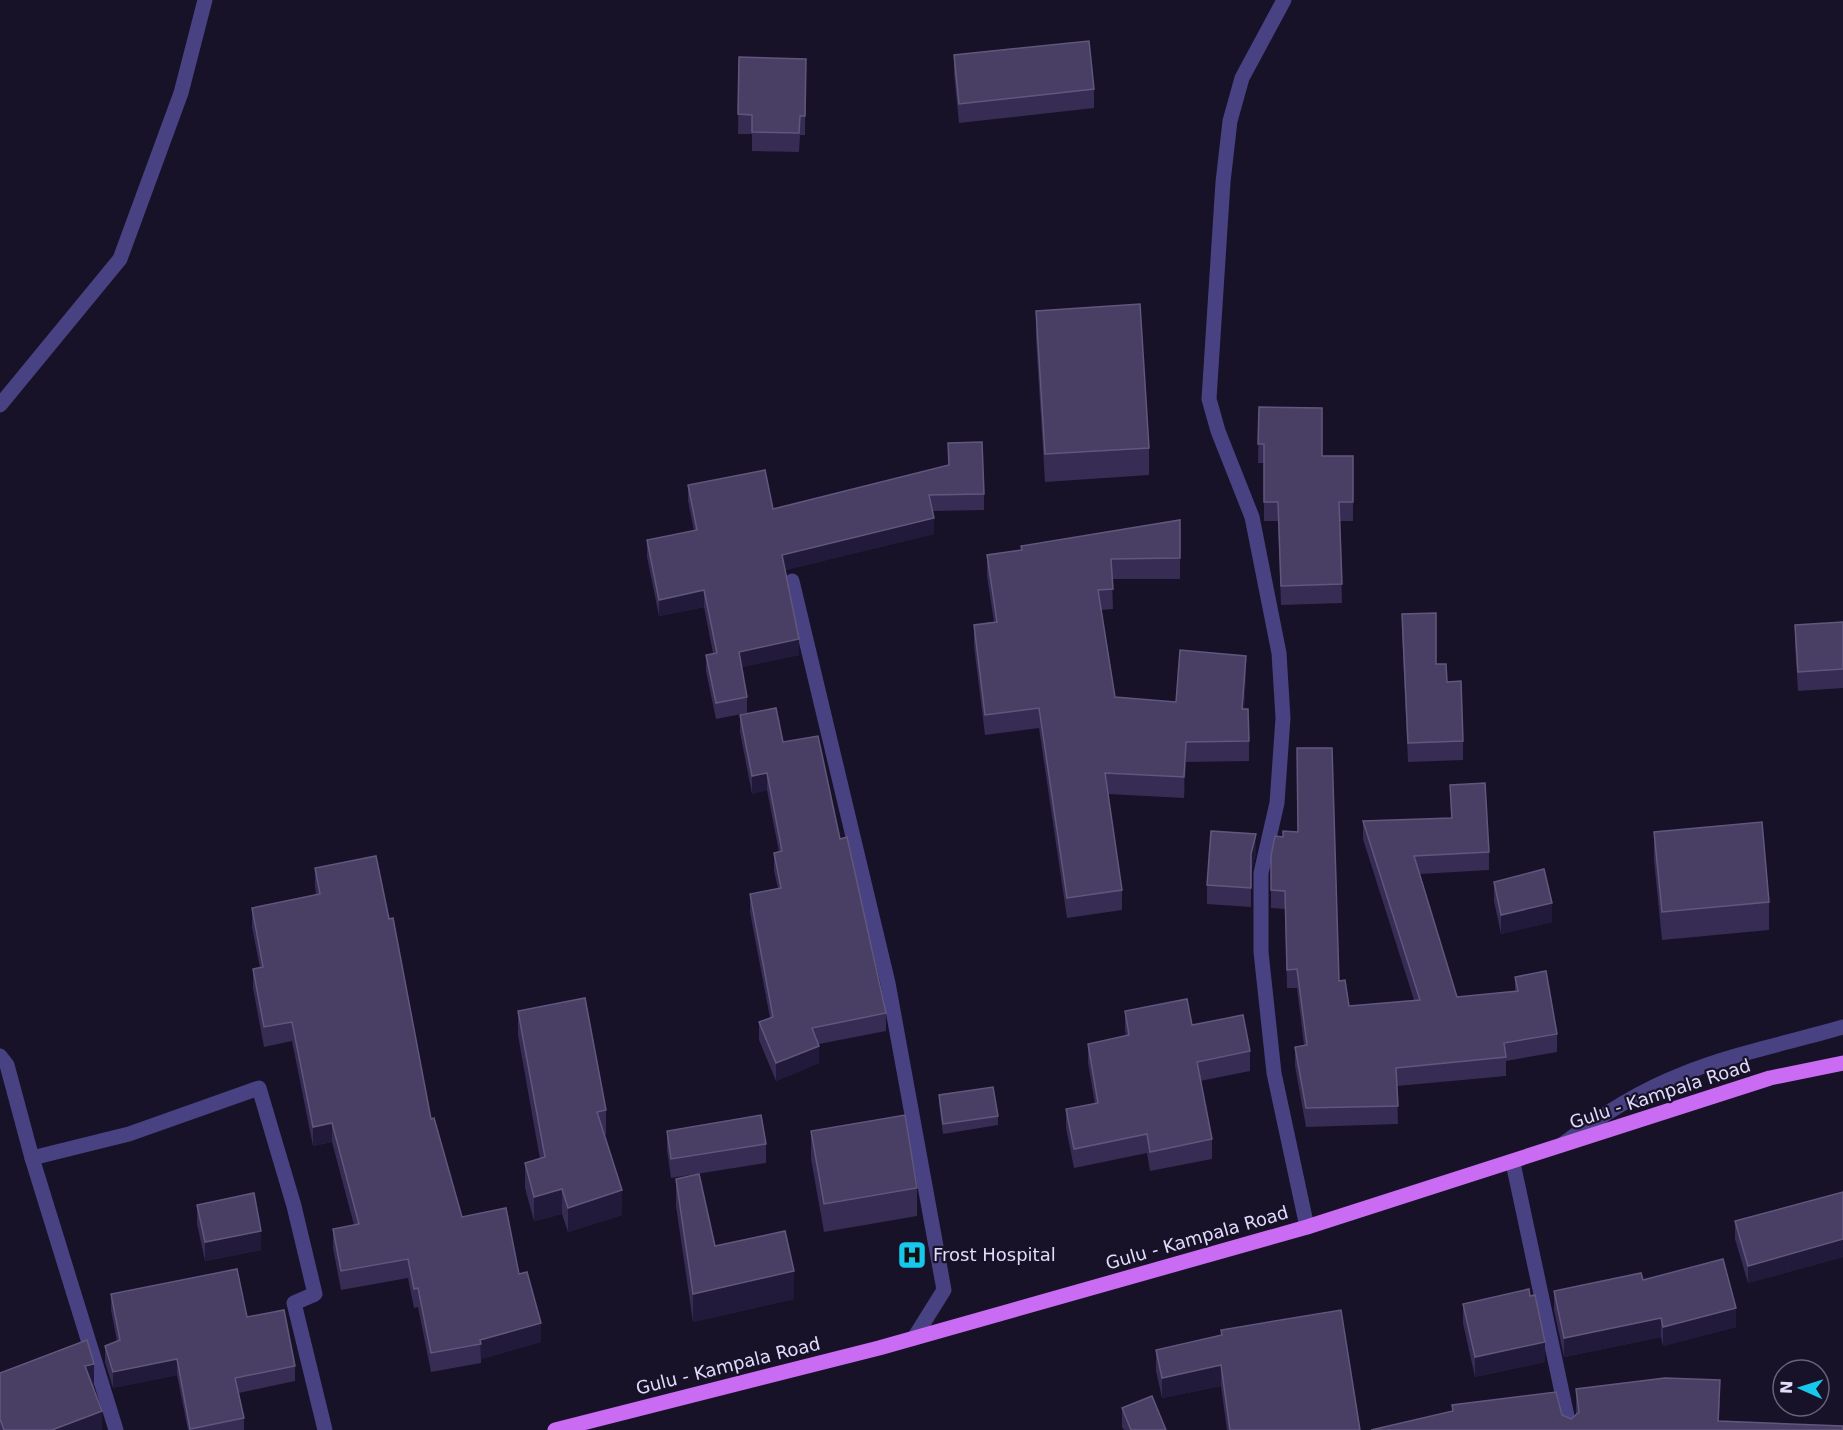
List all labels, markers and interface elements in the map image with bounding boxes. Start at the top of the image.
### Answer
street label: Gulu - Kampala Road [1567,1054,1753,1133]
street label: Gulu - Kampala Road [1103,1201,1291,1274]
hospital icon: Frost Hospital [896,1239,928,1271]
place label: Frost Hospital [933,1244,1056,1265]
street label: Gulu - Kampala Road [634,1332,822,1399]
north arrow [1771,1358,1831,1418]
text: N [1777,1380,1796,1394]

